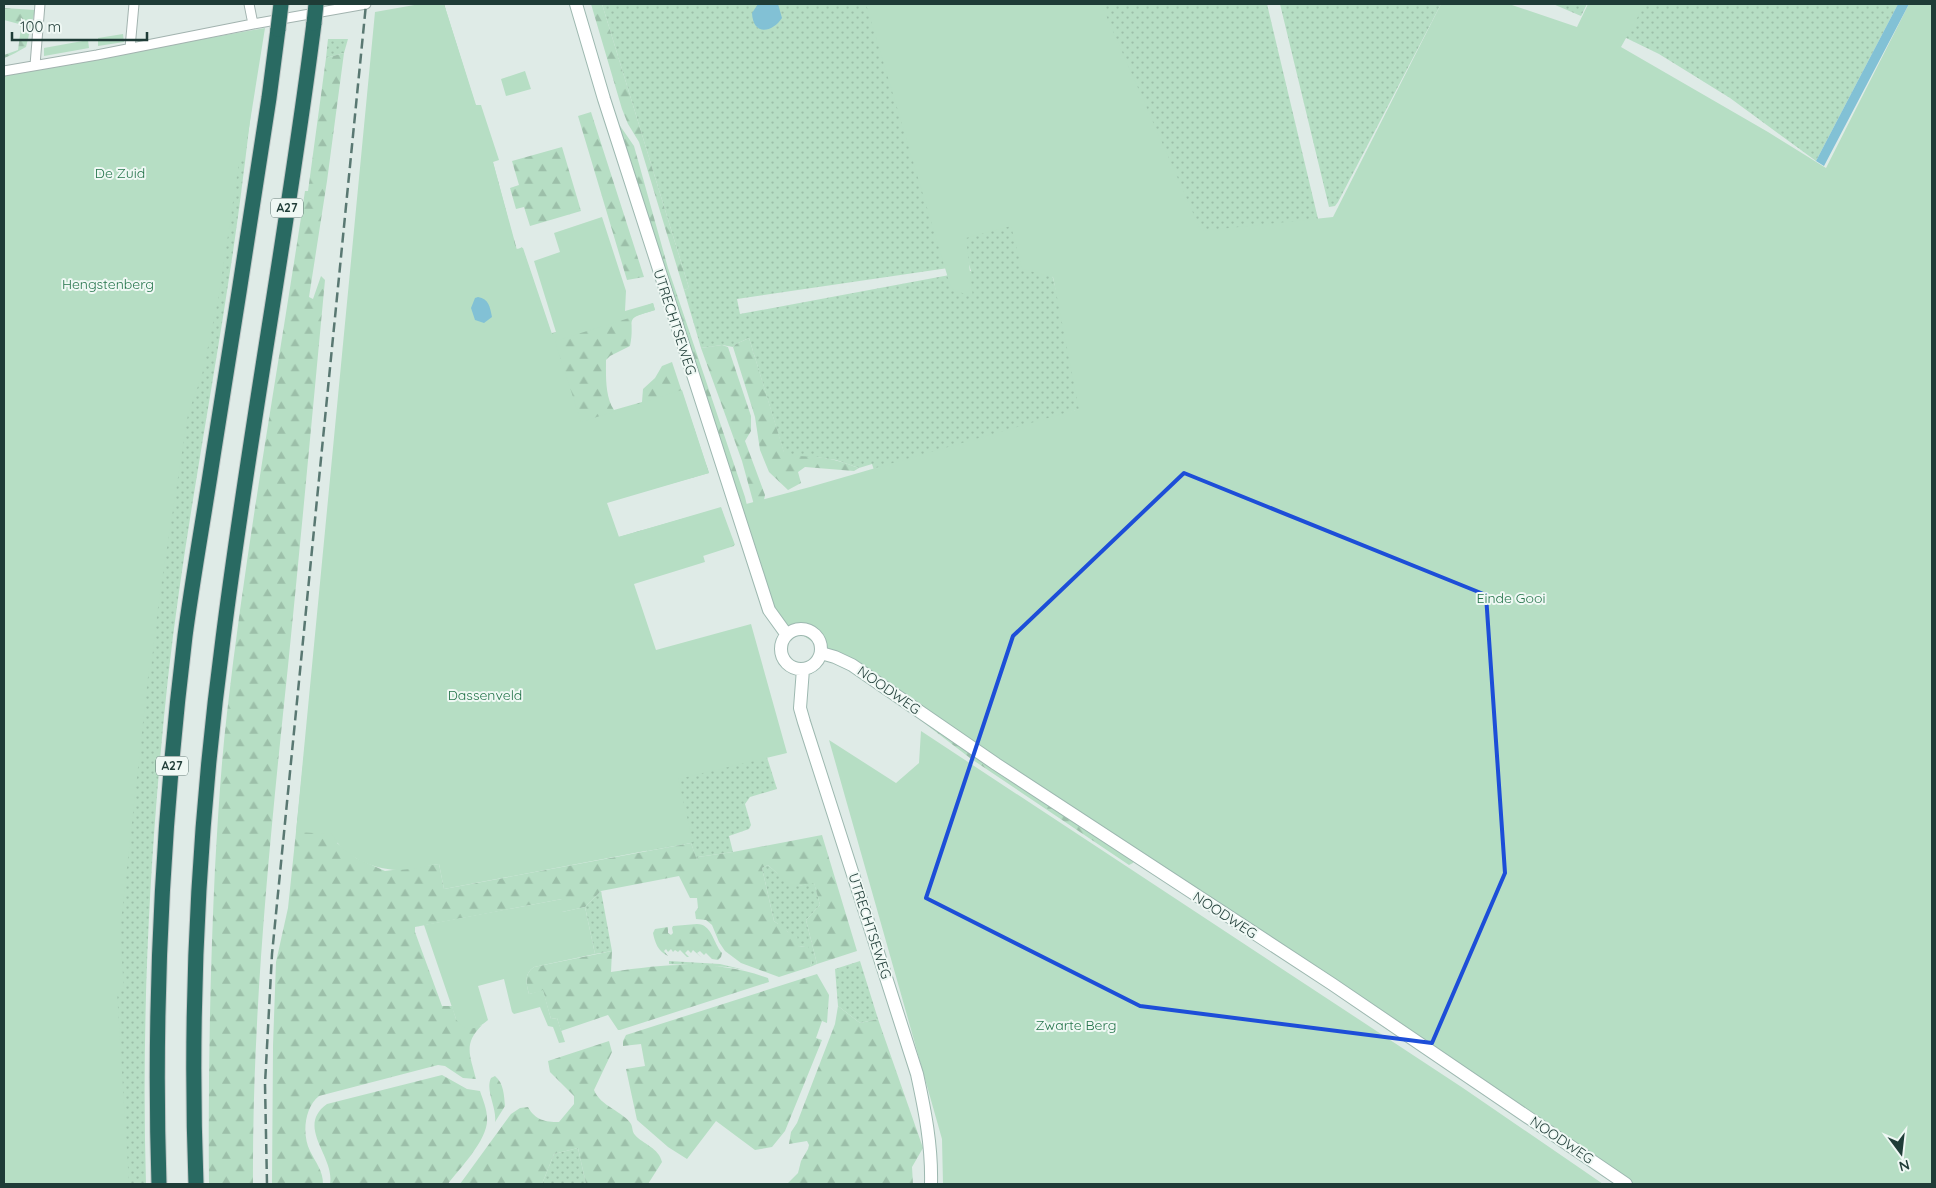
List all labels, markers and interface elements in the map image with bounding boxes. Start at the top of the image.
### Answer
scale bar [12,10,148,42]
text: 100 m [20,17,61,36]
park label: De Zuid [95,164,145,182]
road number: A27 [271,198,303,218]
street label: UTRECHTSEWEG [649,267,701,377]
park label: Hengstenberg [62,275,154,293]
park label: Einde Gooi [1477,589,1545,607]
street label: NOODWEG [854,662,924,718]
park label: Dassenveld [448,686,522,704]
road number: A27 [156,756,188,776]
street label: UTRECHTSEWEG [844,871,896,981]
street label: NOODWEG [1190,888,1260,942]
park label: Zwarte Berg [1036,1016,1116,1034]
street label: NOODWEG [1527,1112,1597,1168]
north arrow [1876,1128,1926,1178]
text: N [1897,1156,1912,1176]

